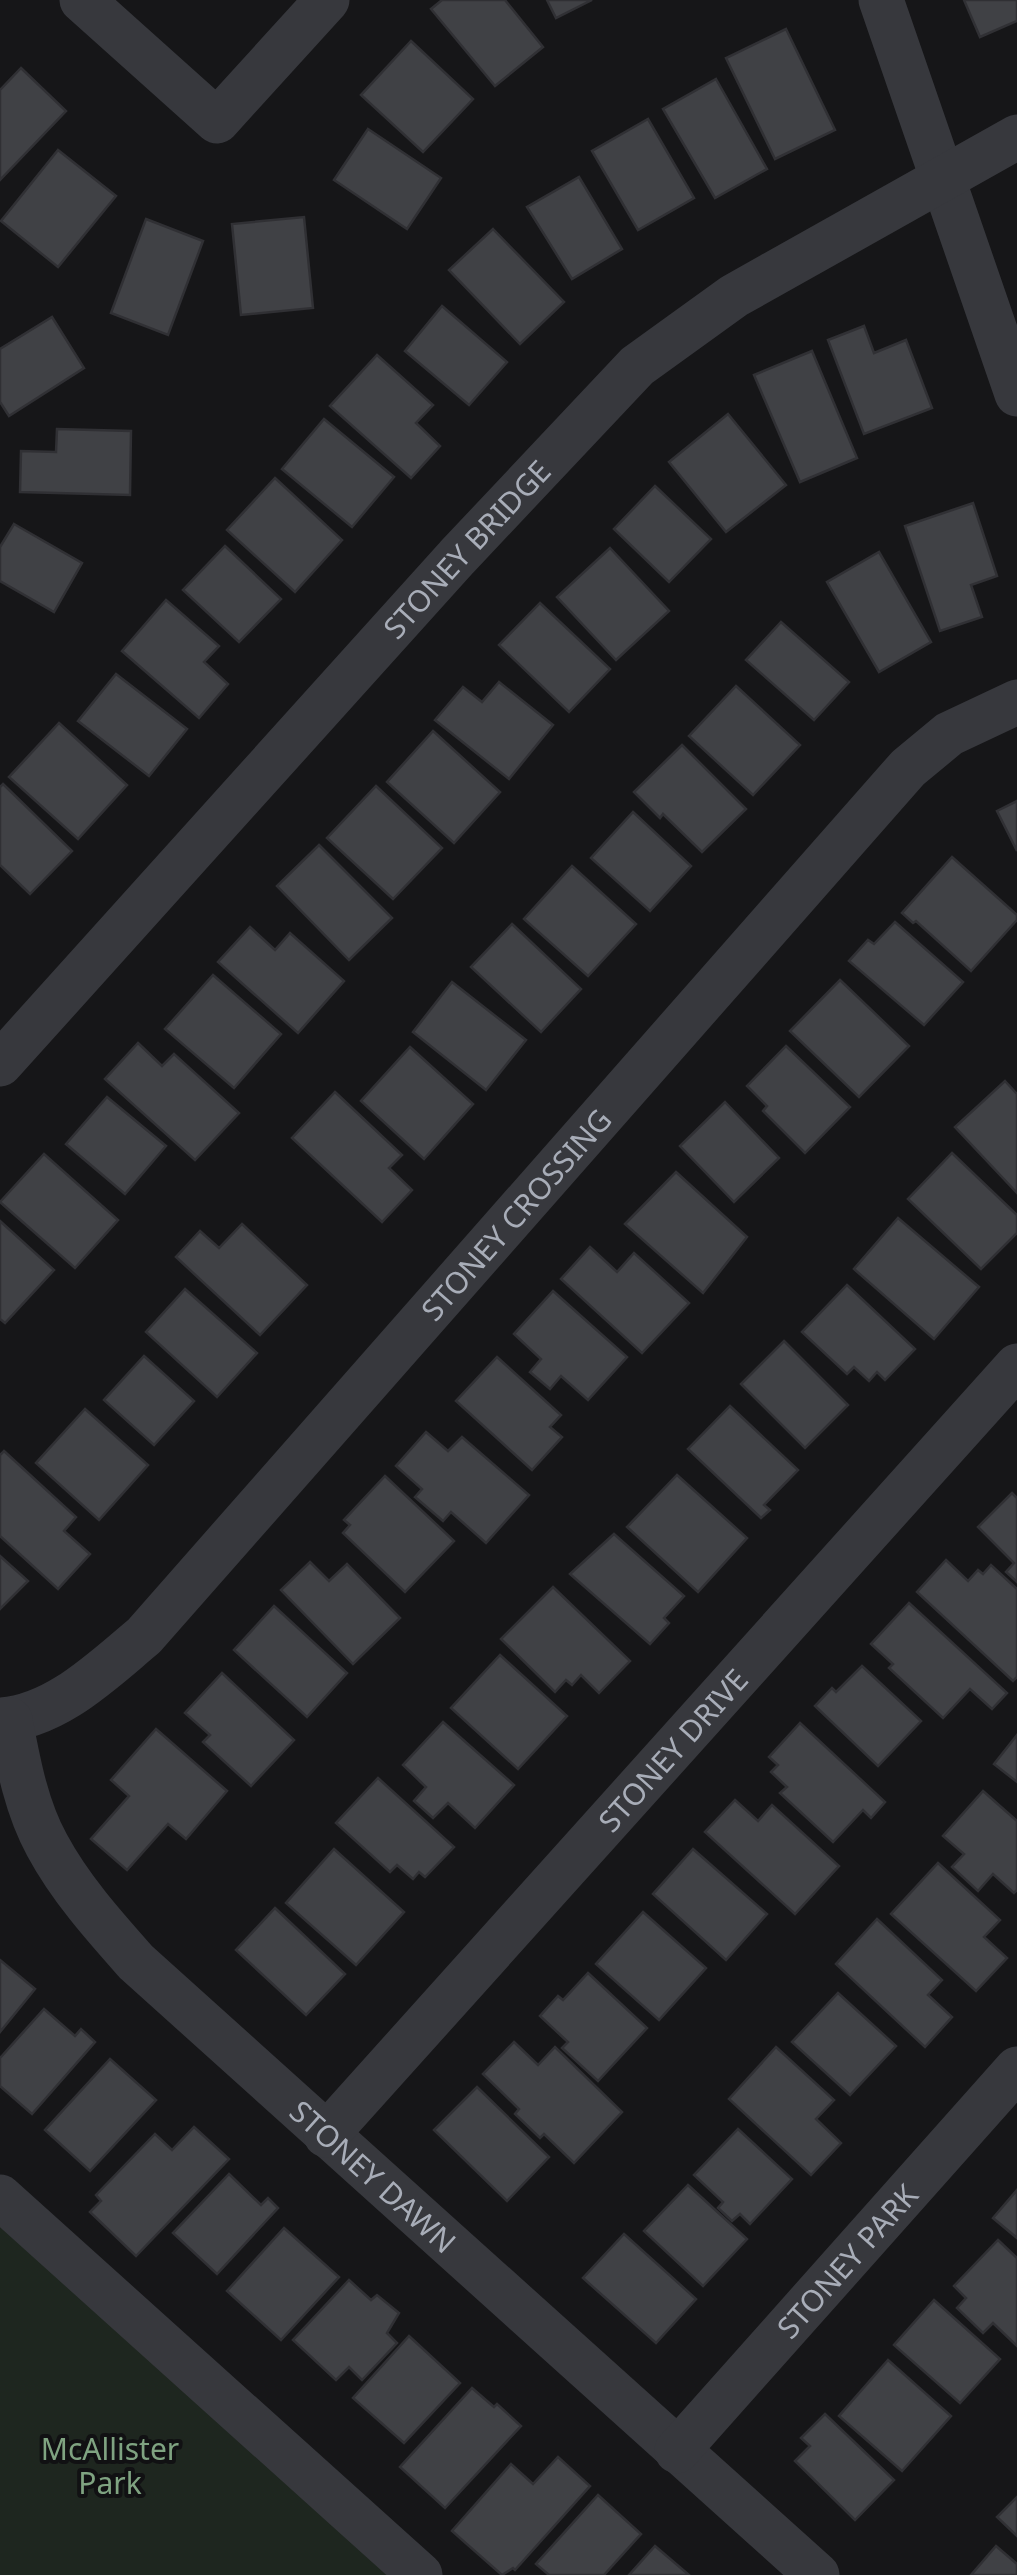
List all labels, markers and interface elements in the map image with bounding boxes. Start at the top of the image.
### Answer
street label: STONEY BRIDGE [373,451,559,647]
street label: STONEY CROSSING [411,1099,620,1329]
street label: STONEY DRIVE [588,1659,756,1840]
street label: STONEY DAWN [282,2090,466,2262]
street label: STONEY PARK [767,2174,926,2346]
park label: McAllister Park [41,2428,179,2503]

